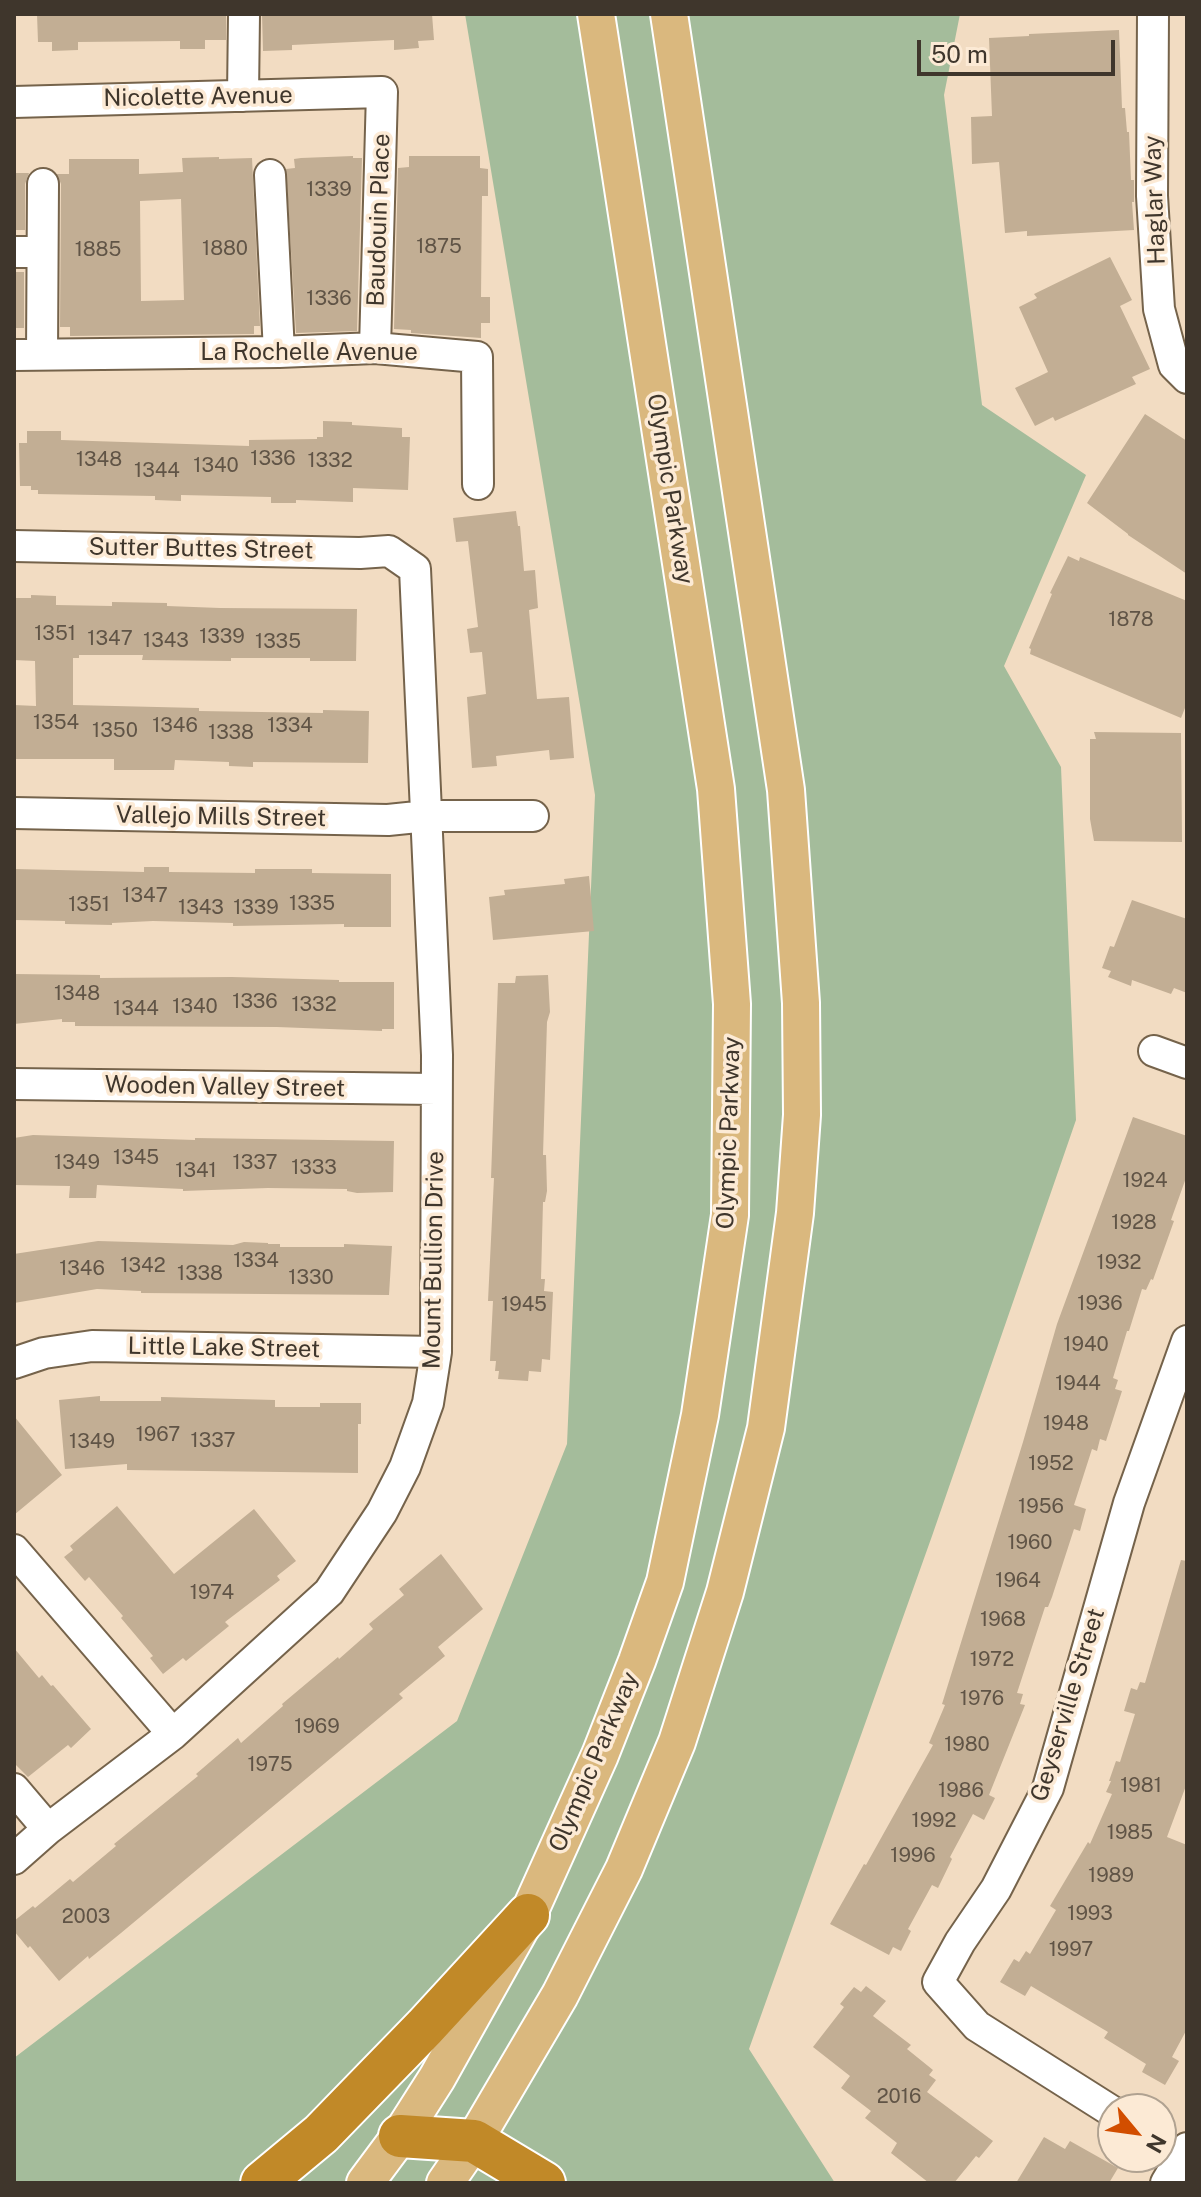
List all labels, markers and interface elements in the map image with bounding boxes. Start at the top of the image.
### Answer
scale bar [921,24,1119,74]
text: 50 m [931,40,988,68]
street label: Nicolette Avenue [103,81,293,113]
street label: Baudouin Place [362,133,396,307]
street label: Haglar Way [1138,135,1172,265]
house number: 1339 [306,178,352,202]
house number: 1875 [416,235,462,259]
house number: 1880 [202,237,248,261]
house number: 1885 [75,238,121,262]
house number: 1336 [306,287,352,311]
street label: La Rochelle Avenue [200,339,418,367]
street label: Olympic Parkway [641,392,699,586]
house number: 1336 [250,447,296,471]
house number: 1348 [76,448,122,472]
house number: 1332 [307,449,353,473]
house number: 1340 [193,454,239,478]
house number: 1344 [134,459,180,483]
street label: Sutter Buttes Street [88,533,314,565]
house number: 1878 [1108,608,1154,632]
house number: 1351 [34,622,76,646]
house number: 1339 [199,625,245,649]
house number: 1347 [87,627,133,651]
house number: 1343 [143,629,189,653]
house number: 1335 [255,630,301,654]
house number: 1354 [33,711,79,735]
house number: 1346 [152,714,198,738]
house number: 1334 [267,714,313,738]
house number: 1350 [92,719,138,743]
house number: 1338 [208,721,254,745]
street label: Vallejo Mills Street [116,801,326,833]
house number: 1347 [122,884,168,908]
house number: 1335 [289,892,335,916]
house number: 1351 [68,893,110,917]
house number: 1343 [178,896,224,920]
house number: 1339 [233,896,279,920]
house number: 1348 [54,982,100,1006]
house number: 1336 [232,990,278,1014]
house number: 1332 [291,993,337,1017]
house number: 1340 [172,995,218,1019]
house number: 1344 [113,997,159,1021]
street label: Olympic Parkway [711,1036,747,1230]
street label: Wooden Valley Street [104,1071,346,1103]
house number: 1345 [113,1146,159,1170]
house number: 1349 [54,1151,100,1175]
house number: 1337 [233,1151,277,1175]
street label: Mount Bullion Drive [418,1151,450,1369]
house number: 1333 [291,1156,337,1180]
house number: 1341 [175,1159,217,1183]
house number: 1924 [1122,1169,1168,1193]
house number: 1928 [1111,1211,1157,1235]
house number: 1334 [233,1249,279,1273]
house number: 1932 [1096,1251,1142,1275]
house number: 1342 [120,1254,166,1278]
house number: 1346 [59,1257,105,1281]
house number: 1338 [177,1262,223,1286]
house number: 1330 [288,1266,334,1290]
house number: 1936 [1077,1292,1123,1316]
house number: 1945 [501,1293,547,1317]
street label: Little Lake Street [127,1332,321,1364]
house number: 1940 [1063,1333,1109,1357]
house number: 1944 [1055,1372,1101,1396]
house number: 1948 [1043,1412,1089,1436]
house number: 1967 [136,1423,180,1447]
house number: 1337 [191,1429,235,1453]
house number: 1349 [69,1430,115,1454]
house number: 1952 [1028,1452,1074,1476]
house number: 1956 [1018,1495,1064,1519]
house number: 1960 [1007,1531,1053,1555]
house number: 1964 [995,1569,1041,1593]
house number: 1974 [190,1581,234,1605]
street label: Geyserville Street [1025,1605,1111,1805]
house number: 1968 [980,1608,1026,1632]
house number: 1972 [970,1648,1014,1672]
street label: Olympic Parkway [543,1668,645,1856]
house number: 1976 [960,1687,1004,1711]
house number: 1969 [294,1715,340,1739]
house number: 1980 [944,1733,990,1757]
house number: 1975 [247,1753,293,1777]
house number: 1981 [1120,1774,1162,1798]
house number: 1986 [938,1779,984,1803]
house number: 1992 [912,1809,956,1833]
house number: 1985 [1107,1821,1153,1845]
house number: 1996 [890,1844,936,1868]
house number: 1989 [1088,1864,1134,1888]
house number: 1993 [1067,1902,1113,1926]
house number: 2003 [62,1905,110,1929]
house number: 1997 [1049,1938,1093,1962]
house number: 2016 [877,2085,921,2109]
north arrow [1097,2093,1177,2173]
text: N [1141,2130,1172,2157]

